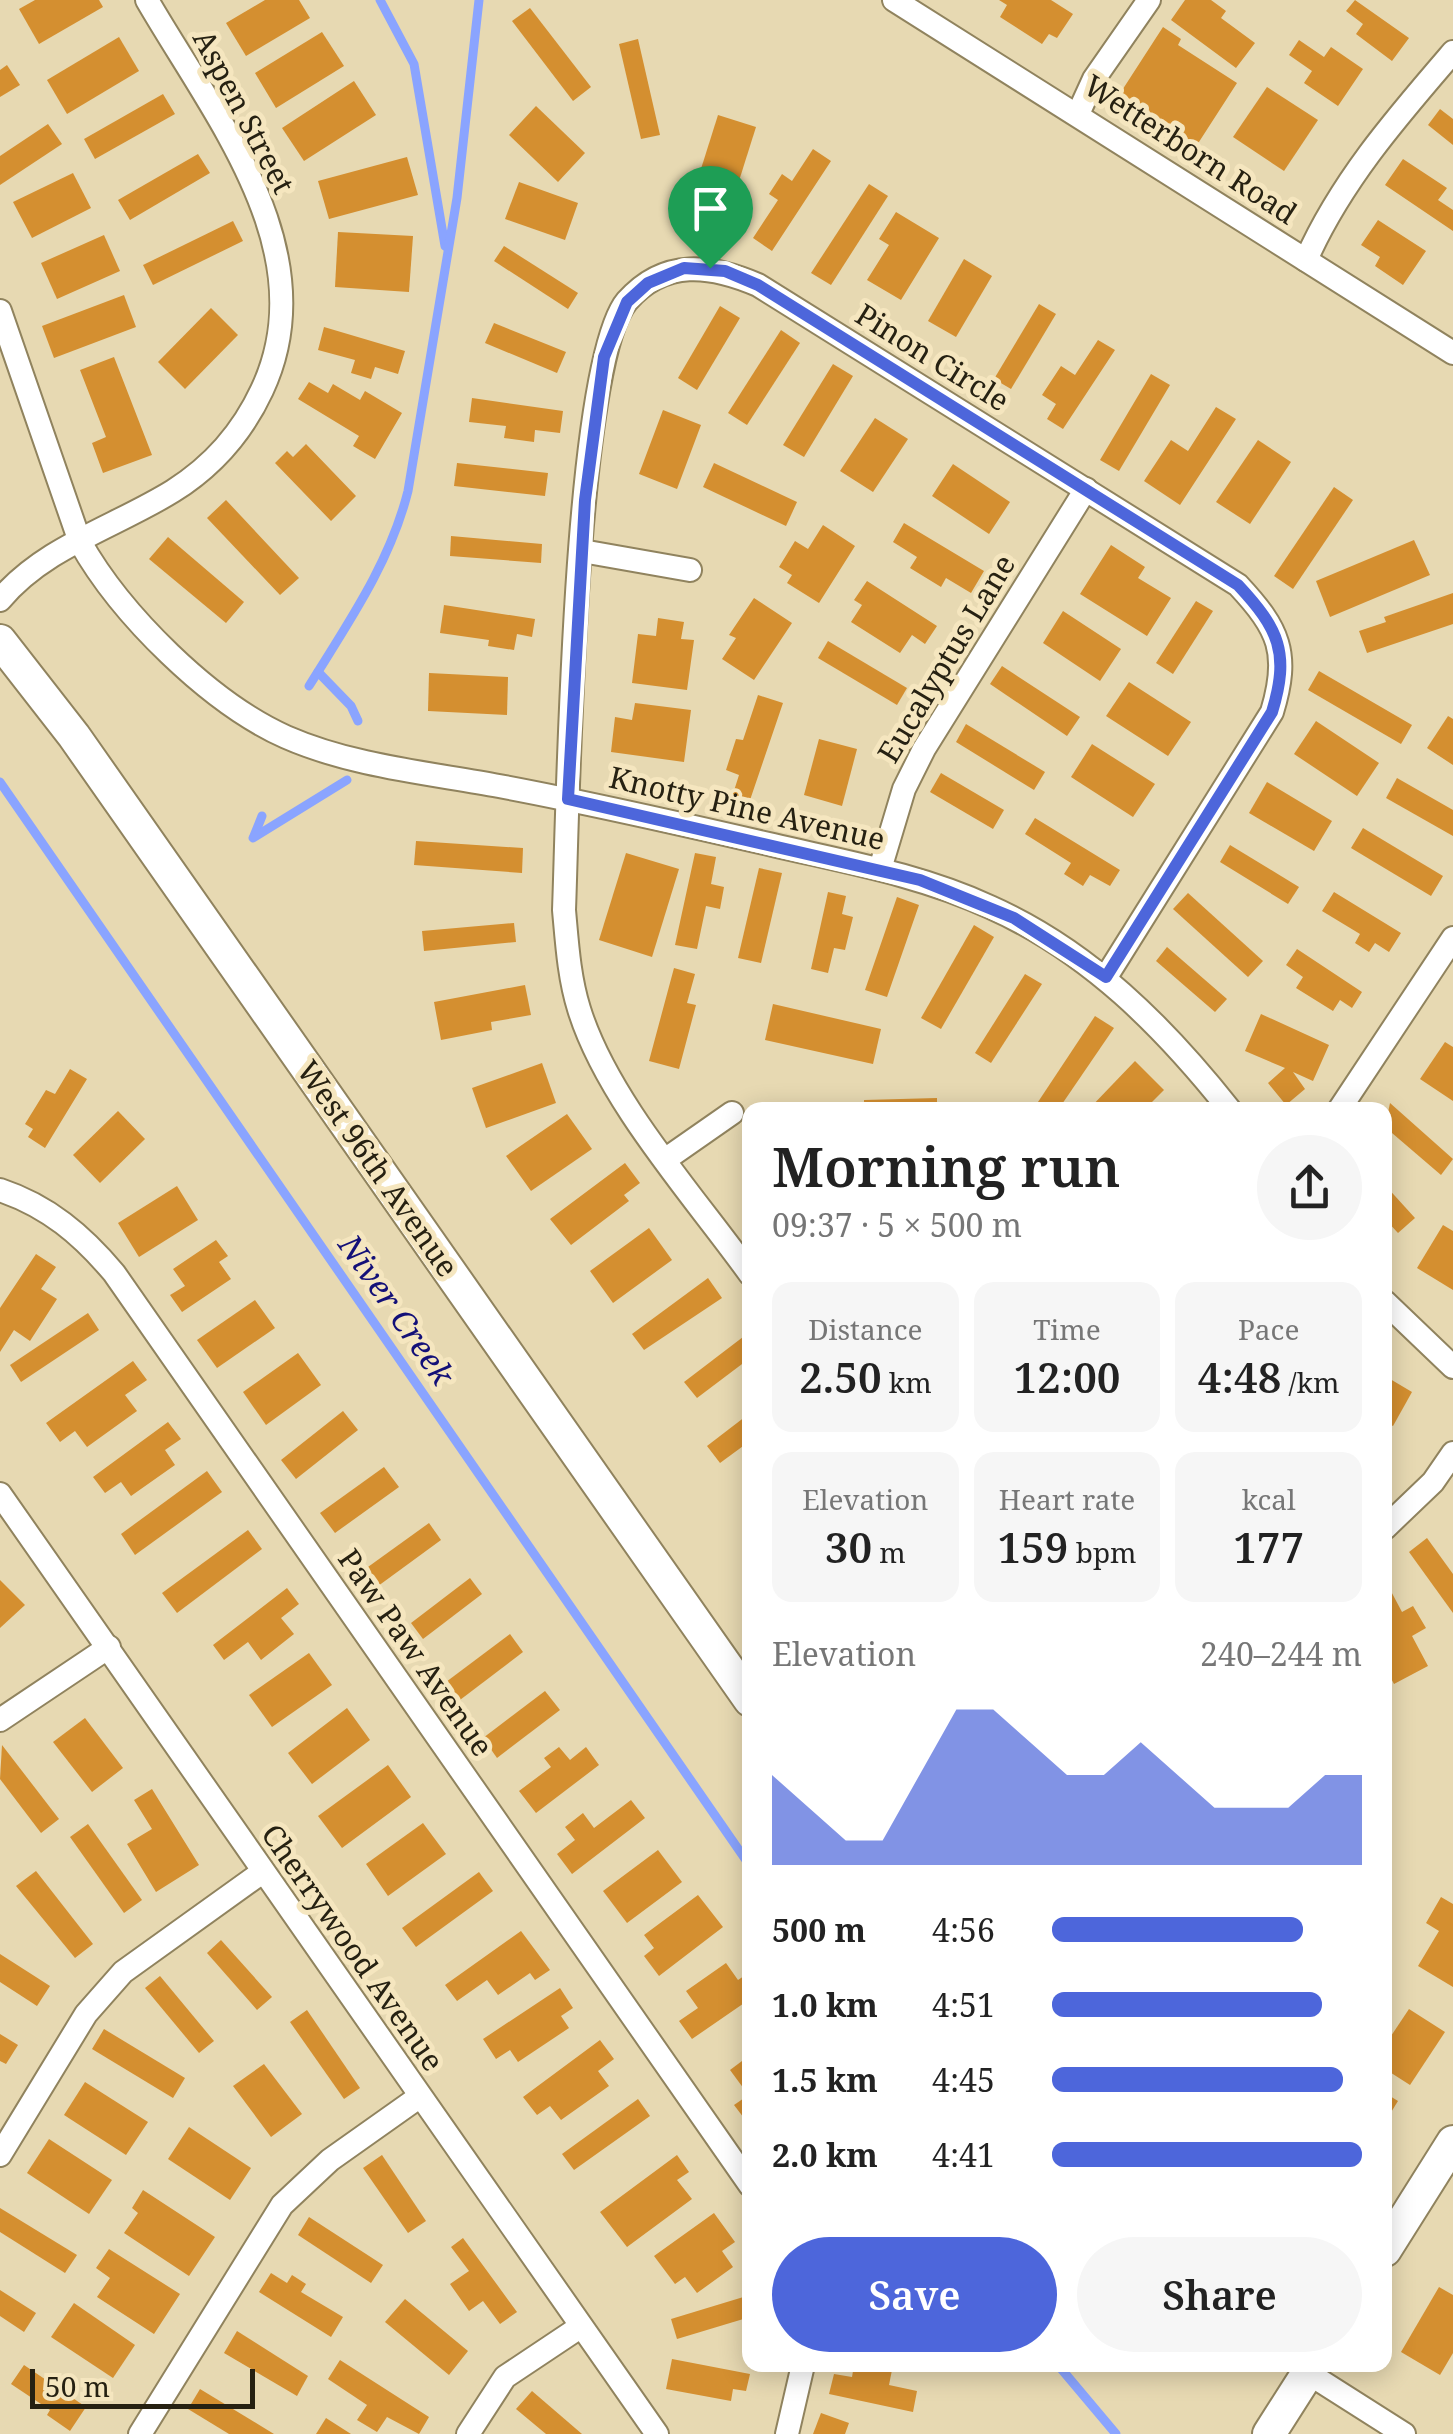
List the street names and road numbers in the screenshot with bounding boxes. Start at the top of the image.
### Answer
street label: Aspen Street [184,22,305,200]
street label: Wetterborn Road [1076,64,1305,233]
street label: Pinon Circle [848,293,1017,420]
street label: Eucalyptus Lane [867,547,1024,770]
street label: Knotty Pine Avenue [605,756,889,859]
street label: West 96th Avenue [288,1052,468,1285]
street label: Paw Paw Avenue [329,1540,503,1764]
street label: Cherrywood Avenue [253,1816,454,2079]

